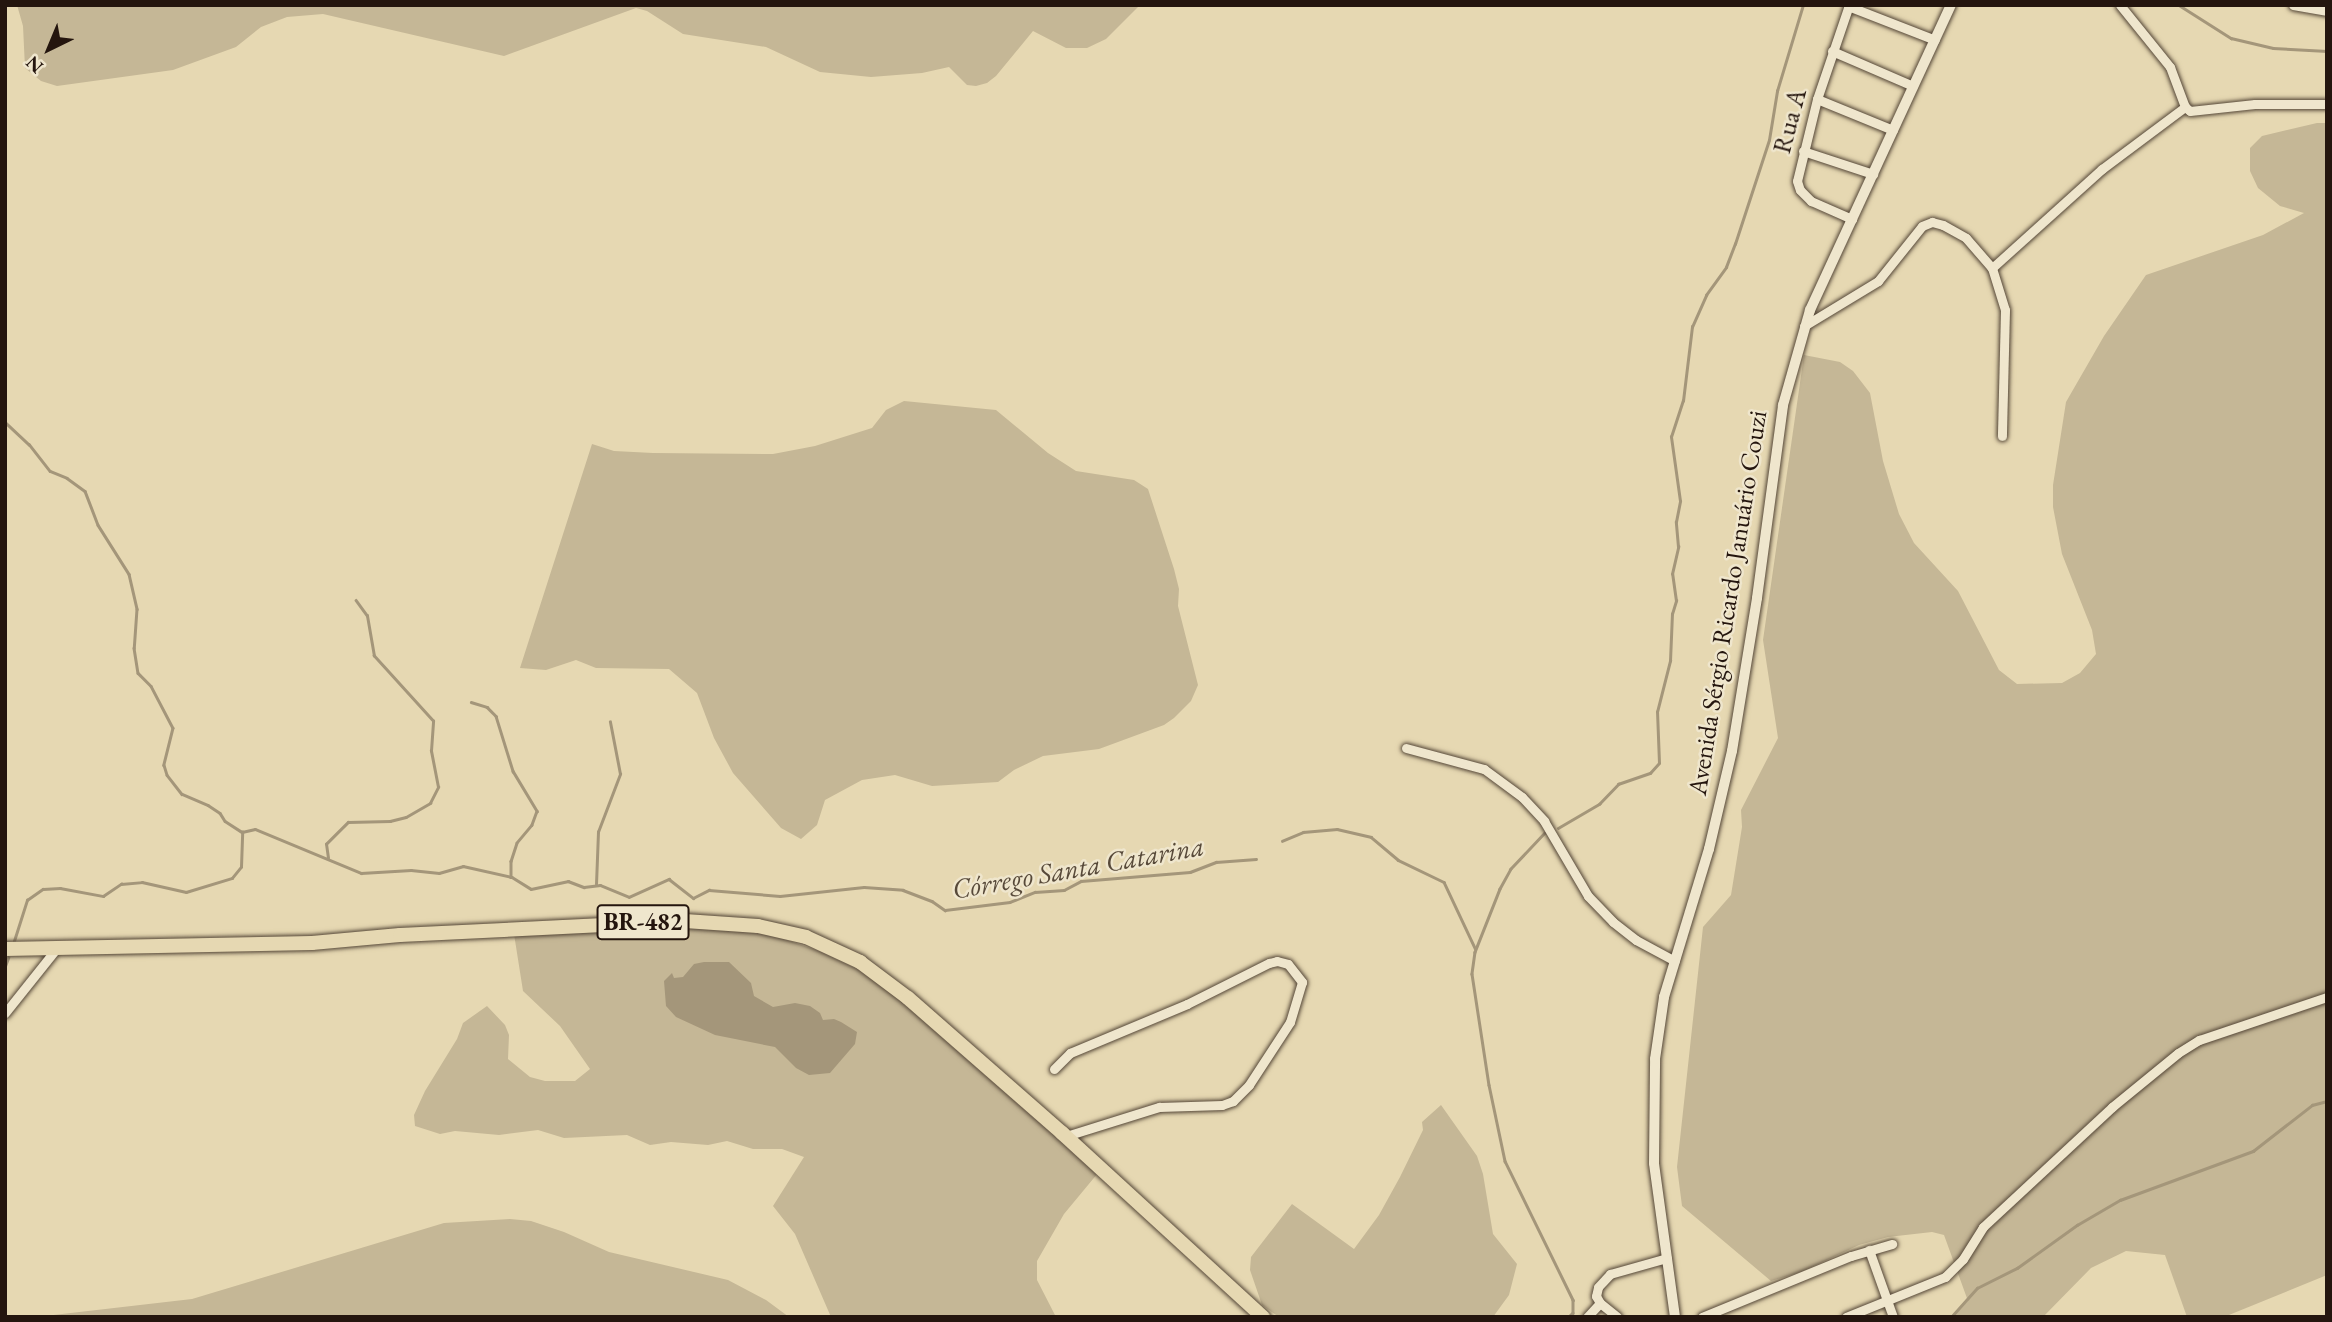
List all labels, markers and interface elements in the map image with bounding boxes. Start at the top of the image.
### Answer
north arrow [14,14,84,84]
text: N [20,50,48,79]
street label: Rua A [1766,85,1814,157]
street label: Avenida Sérgio Ricardo Januário Couzi [1682,408,1774,798]
water label: Córrego Santa Catarina [949,828,1207,906]
road number: BR-482 [596,902,690,942]

